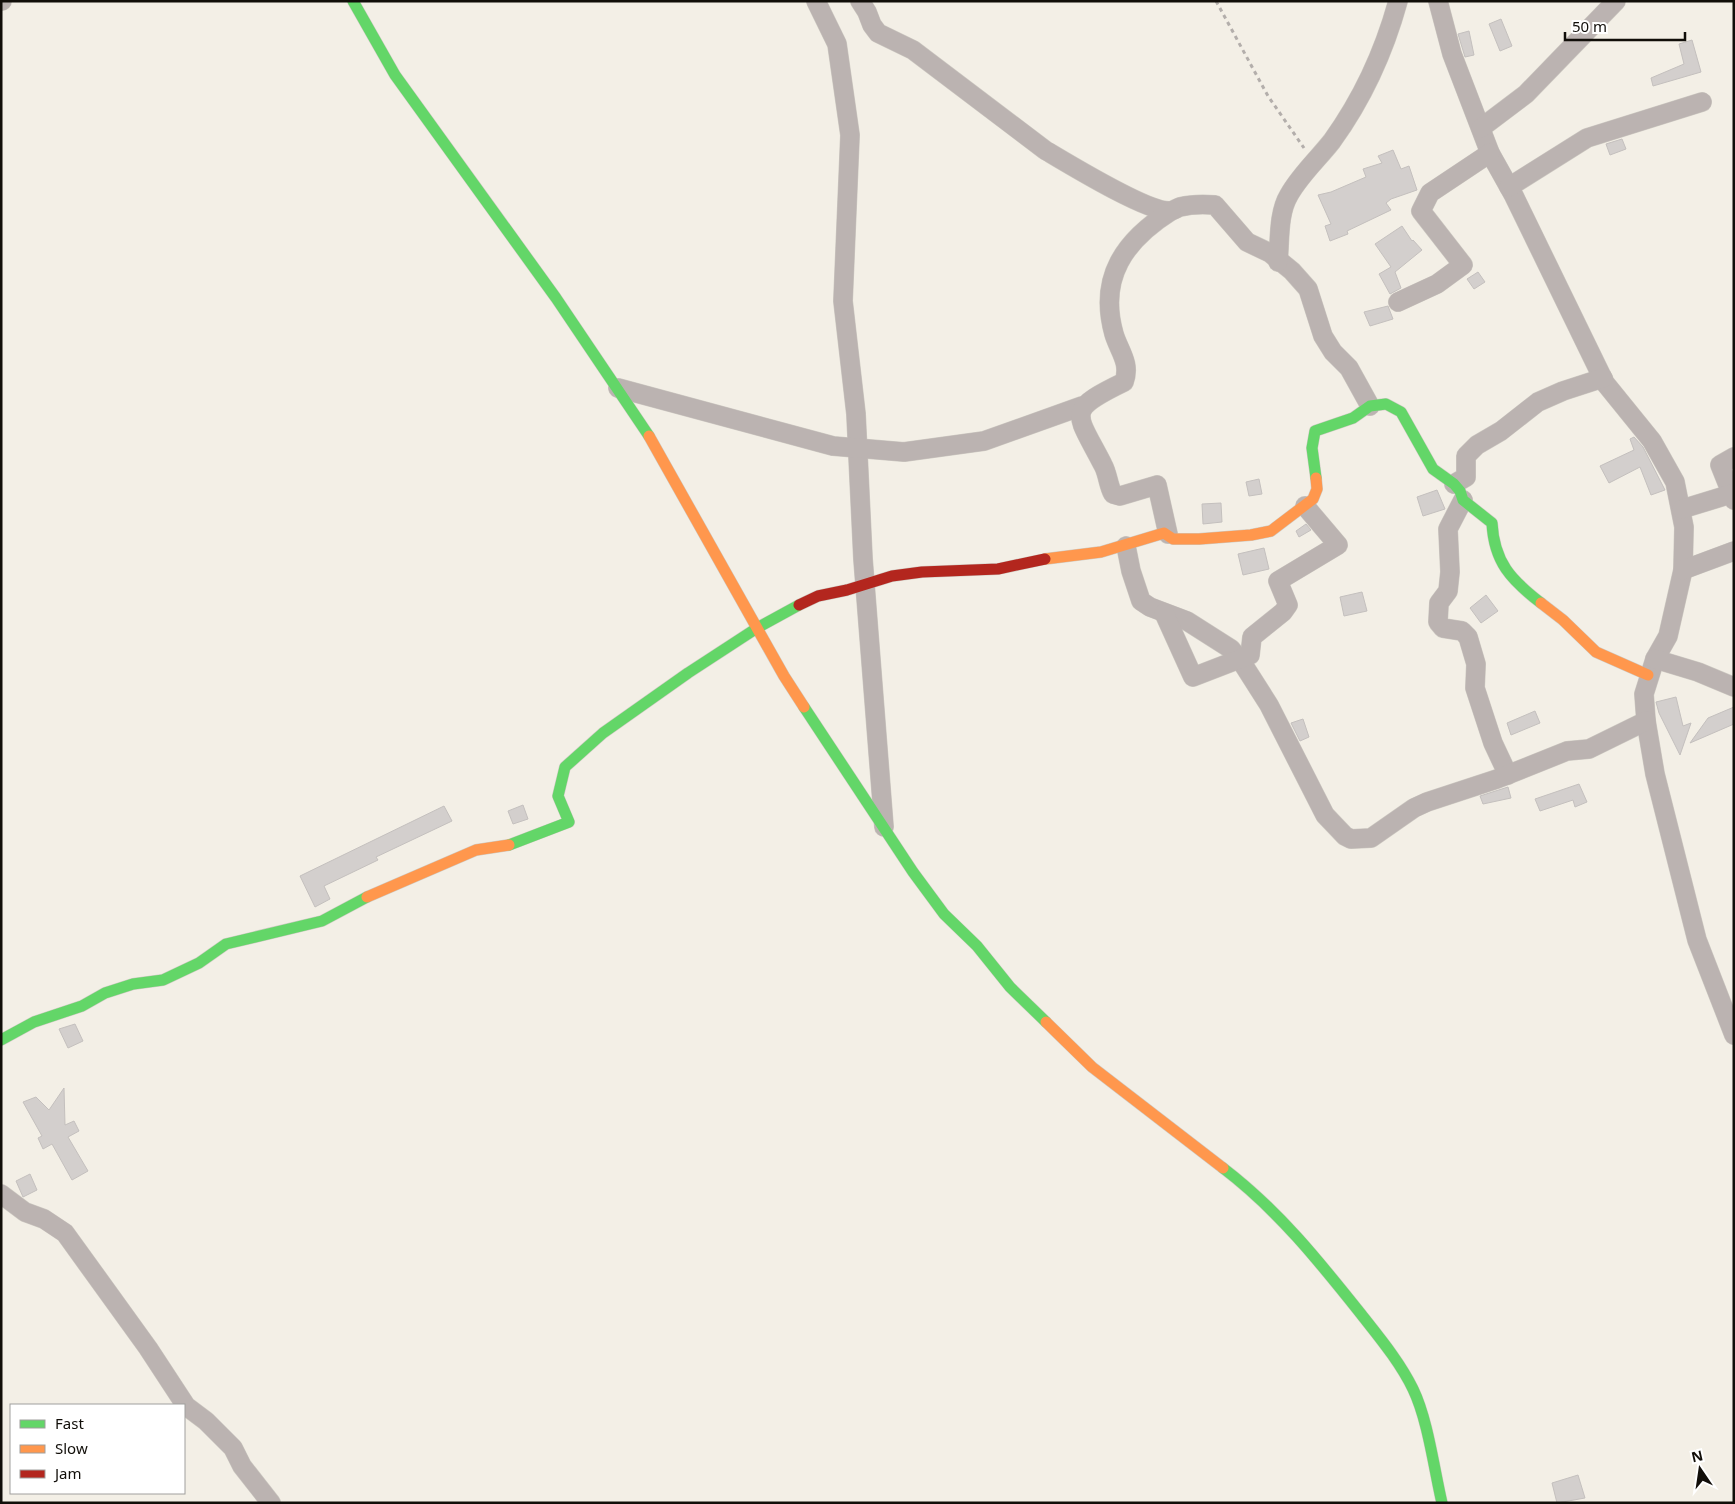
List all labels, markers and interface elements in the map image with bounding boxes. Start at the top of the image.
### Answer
scale bar [1565,10,1685,42]
text: 50 m [1572,16,1607,36]
legend [10,1404,185,1494]
text: Fast [55,1413,84,1433]
text: Slow [55,1438,88,1458]
north arrow [1675,1444,1725,1494]
text: N [1689,1445,1705,1466]
text: Jam [53,1463,82,1483]

